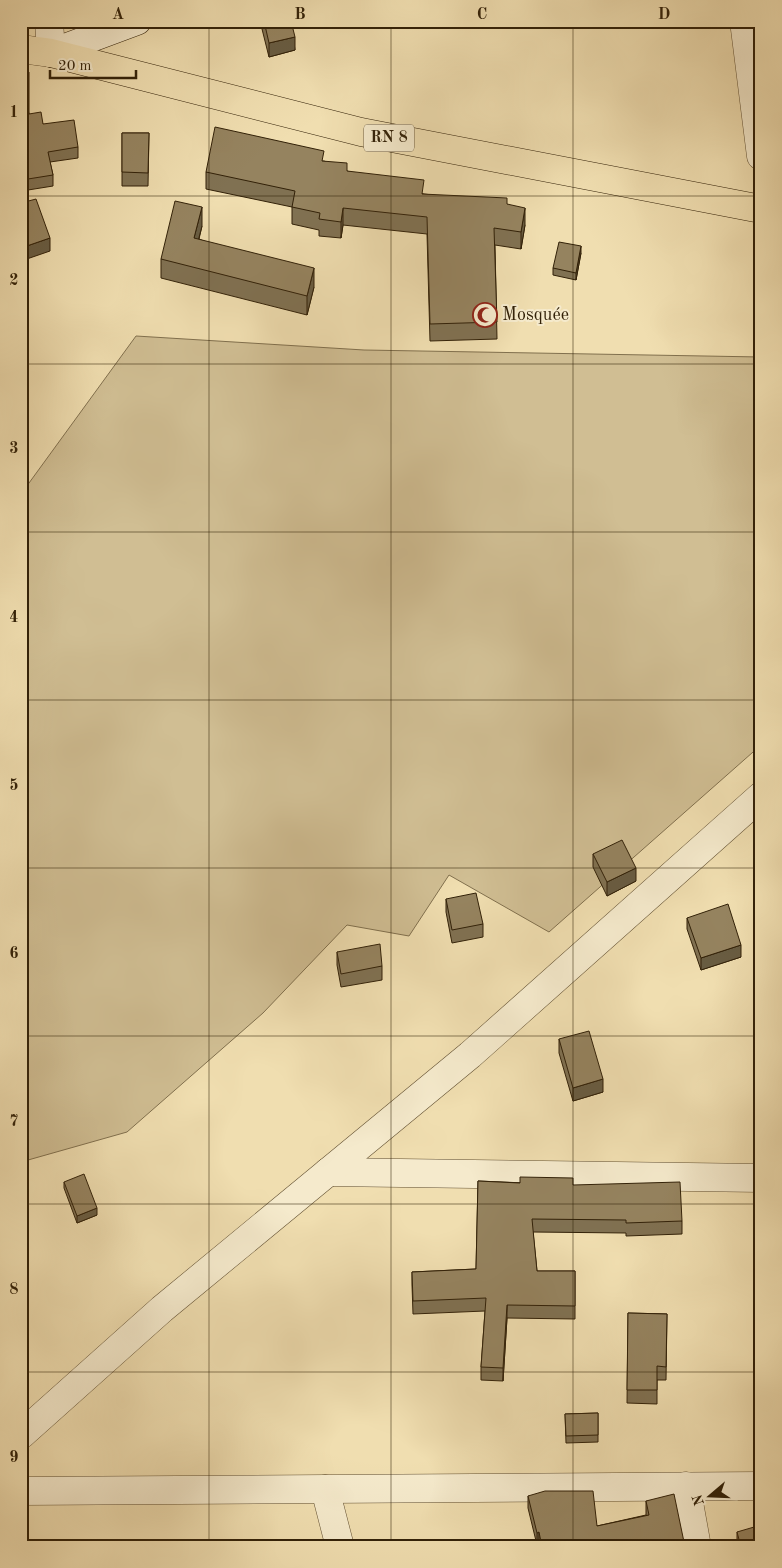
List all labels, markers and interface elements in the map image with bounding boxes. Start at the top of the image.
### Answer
text: A [112,7,124,23]
text: B [294,7,306,23]
text: C [477,7,487,23]
text: D [658,7,670,23]
scale bar [50,48,136,80]
text: 20 m [58,59,92,74]
text: 1 [9,105,19,121]
road number: RN 8 [364,125,414,152]
text: 2 [9,273,19,289]
mosque icon: Mosquée [472,302,498,328]
place label: Mosquée [502,306,569,324]
text: 3 [9,441,19,457]
text: 4 [9,610,19,626]
text: 5 [9,778,19,794]
text: 6 [9,946,19,962]
text: 7 [9,1114,19,1130]
text: 8 [9,1282,19,1298]
text: 9 [9,1450,19,1466]
north arrow [684,1470,734,1520]
text: N [690,1492,707,1507]

